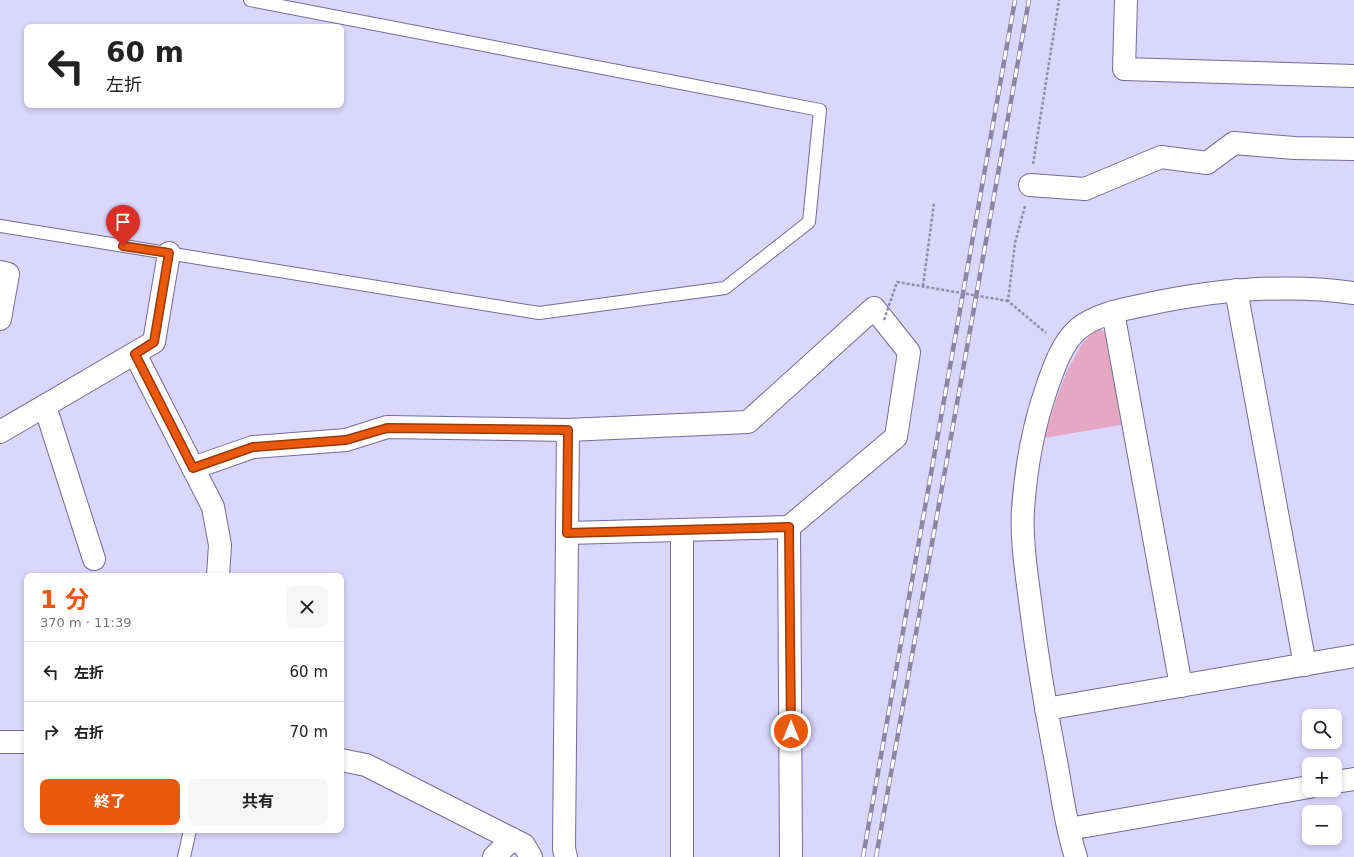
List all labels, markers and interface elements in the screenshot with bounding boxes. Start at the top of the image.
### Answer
text: 60 m [106,36,184,69]
icon: left [40,40,92,92]
text: 左折 [106,74,142,95]
pin [106,205,140,246]
icon: arrive [112,211,134,233]
text: 1 分 [40,586,89,614]
button: close [286,586,328,628]
text: 370 m · 11:39 [40,615,131,630]
icon: left [40,661,62,683]
text: 60 m [290,663,328,681]
text: 左折 [74,664,104,682]
map controls [1302,709,1342,845]
button: search [1302,709,1342,749]
position arrow [770,710,812,752]
icon: right [40,721,62,743]
text: 70 m [290,723,328,741]
text: 右折 [74,724,104,742]
button: + [1302,757,1342,797]
button: 終了 [40,779,180,825]
button: 共有 [188,779,328,825]
button: − [1302,805,1342,845]

